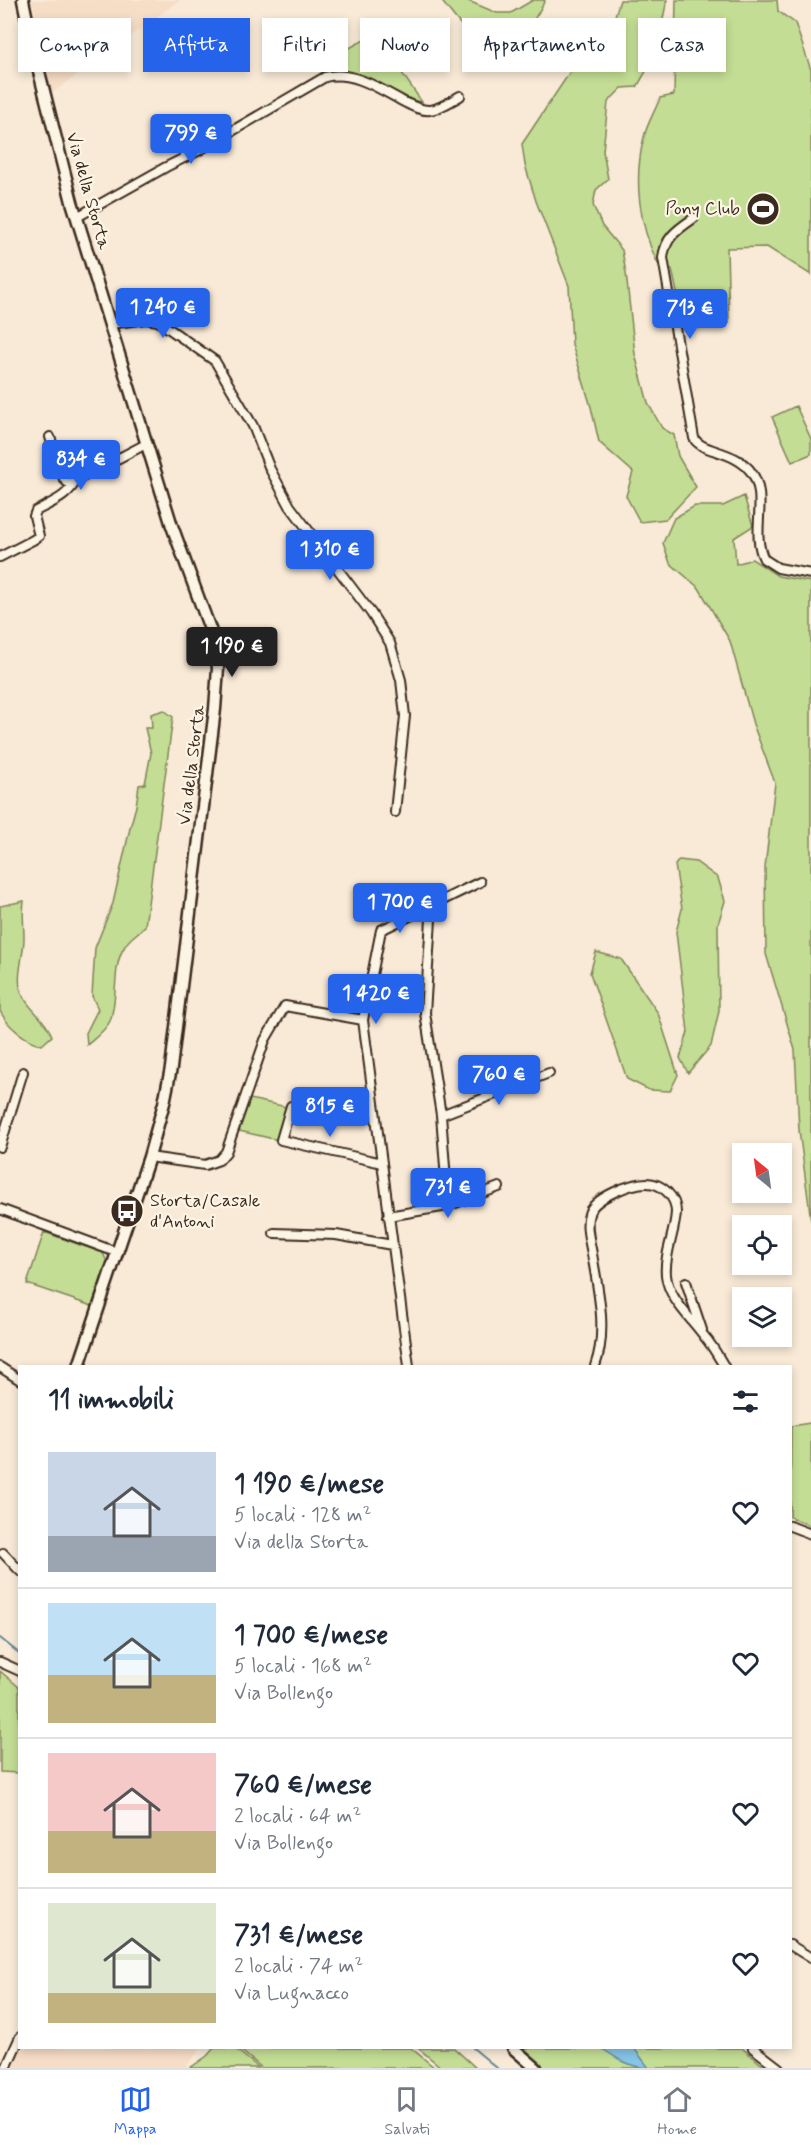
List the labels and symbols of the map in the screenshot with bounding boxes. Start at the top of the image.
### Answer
pin: 799 € [149,114,233,165]
street label: Via della Storta [60,130,116,253]
sports icon: Pony Club [745,191,781,227]
place label: Pony Club [665,197,740,221]
pin: 1 240 € [108,288,218,339]
pin: 713 € [648,289,732,340]
pin: 834 € [39,440,123,491]
pin: 1 310 € [275,530,385,581]
pin: 1 190 € [177,627,287,678]
street label: Via della Storta [173,703,211,826]
pin: 1 700 € [345,883,455,934]
pin: 1 420 € [321,974,431,1025]
pin: 760 € [457,1055,541,1106]
pin: 815 € [288,1087,372,1138]
north arrow [732,1143,792,1203]
pin: 731 € [406,1168,490,1219]
place label: Storta/Casale d'Antoni [150,1189,260,1234]
bus stop icon: Storta/Casale d'Antoni [109,1193,145,1229]

